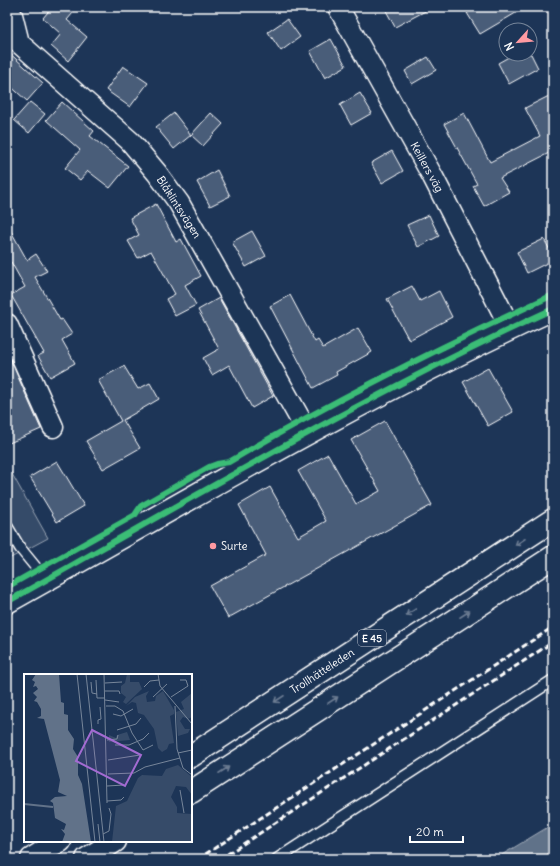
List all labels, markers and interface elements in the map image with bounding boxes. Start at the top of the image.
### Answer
north arrow [498,22,538,62]
text: N [501,40,517,53]
street label: Keillers väg [407,139,447,195]
street label: Blåklintsvägen [154,173,204,241]
one-way arrow [514,538,526,546]
place label: Surte [221,539,248,553]
marker: Surte [208,541,218,551]
one-way arrow [405,609,417,617]
one-way arrow [459,609,471,617]
road number: E 45 [358,630,386,646]
street label: Trollhätteleden [287,645,357,697]
inset map [24,674,192,842]
one-way arrow [273,695,285,703]
one-way arrow [327,695,339,703]
one-way arrow [218,766,230,774]
scale bar [410,818,463,844]
text: 20 m [416,824,444,839]

